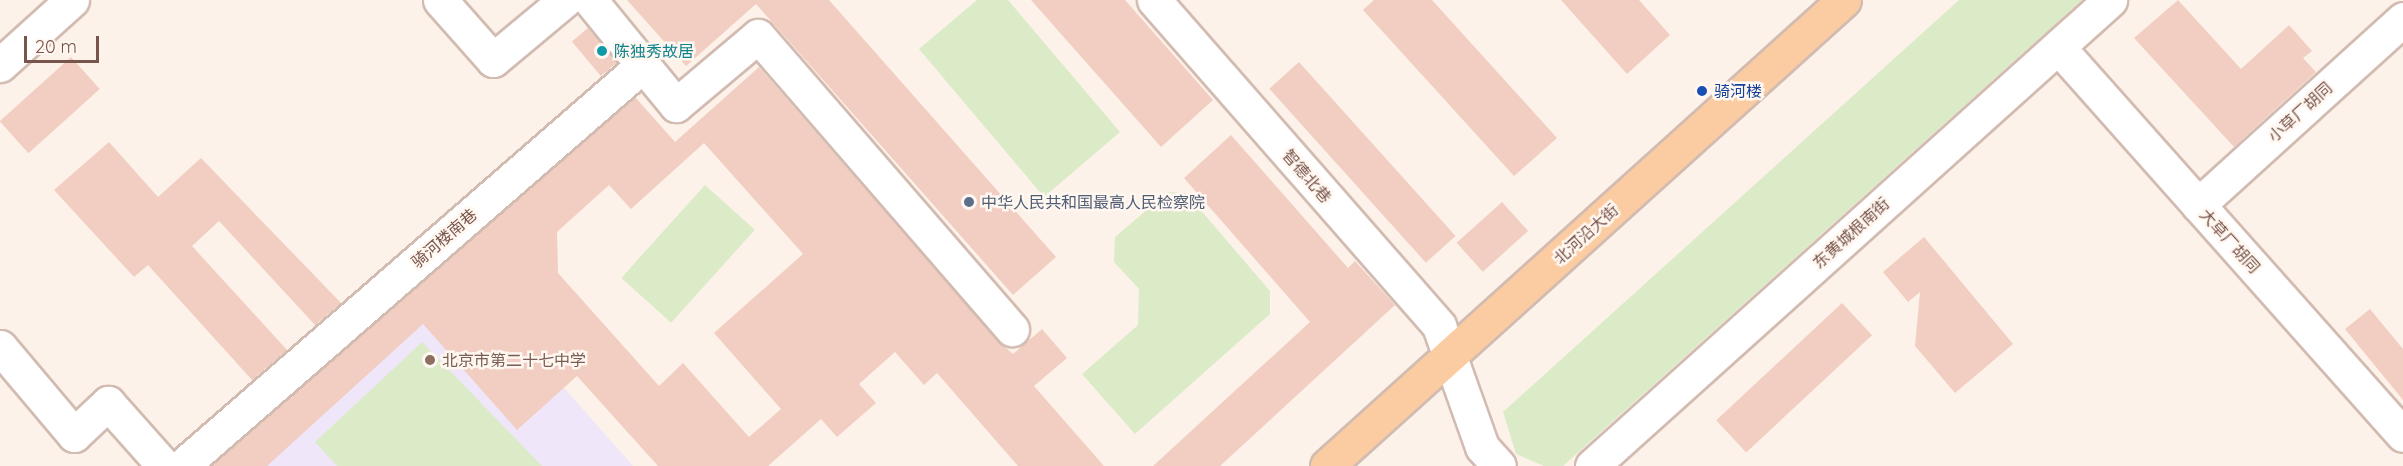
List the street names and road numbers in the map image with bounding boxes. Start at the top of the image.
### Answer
street label: 小草厂胡同 [2264,78,2336,146]
street label: 智德北巷 [1279,146,1335,206]
street label: 东黄城根南街 [1809,194,1893,272]
street label: 北河沿大街 [1550,200,1622,268]
street label: 骑河楼南巷 [408,205,480,271]
street label: 大草厂胡同 [2196,205,2264,277]

